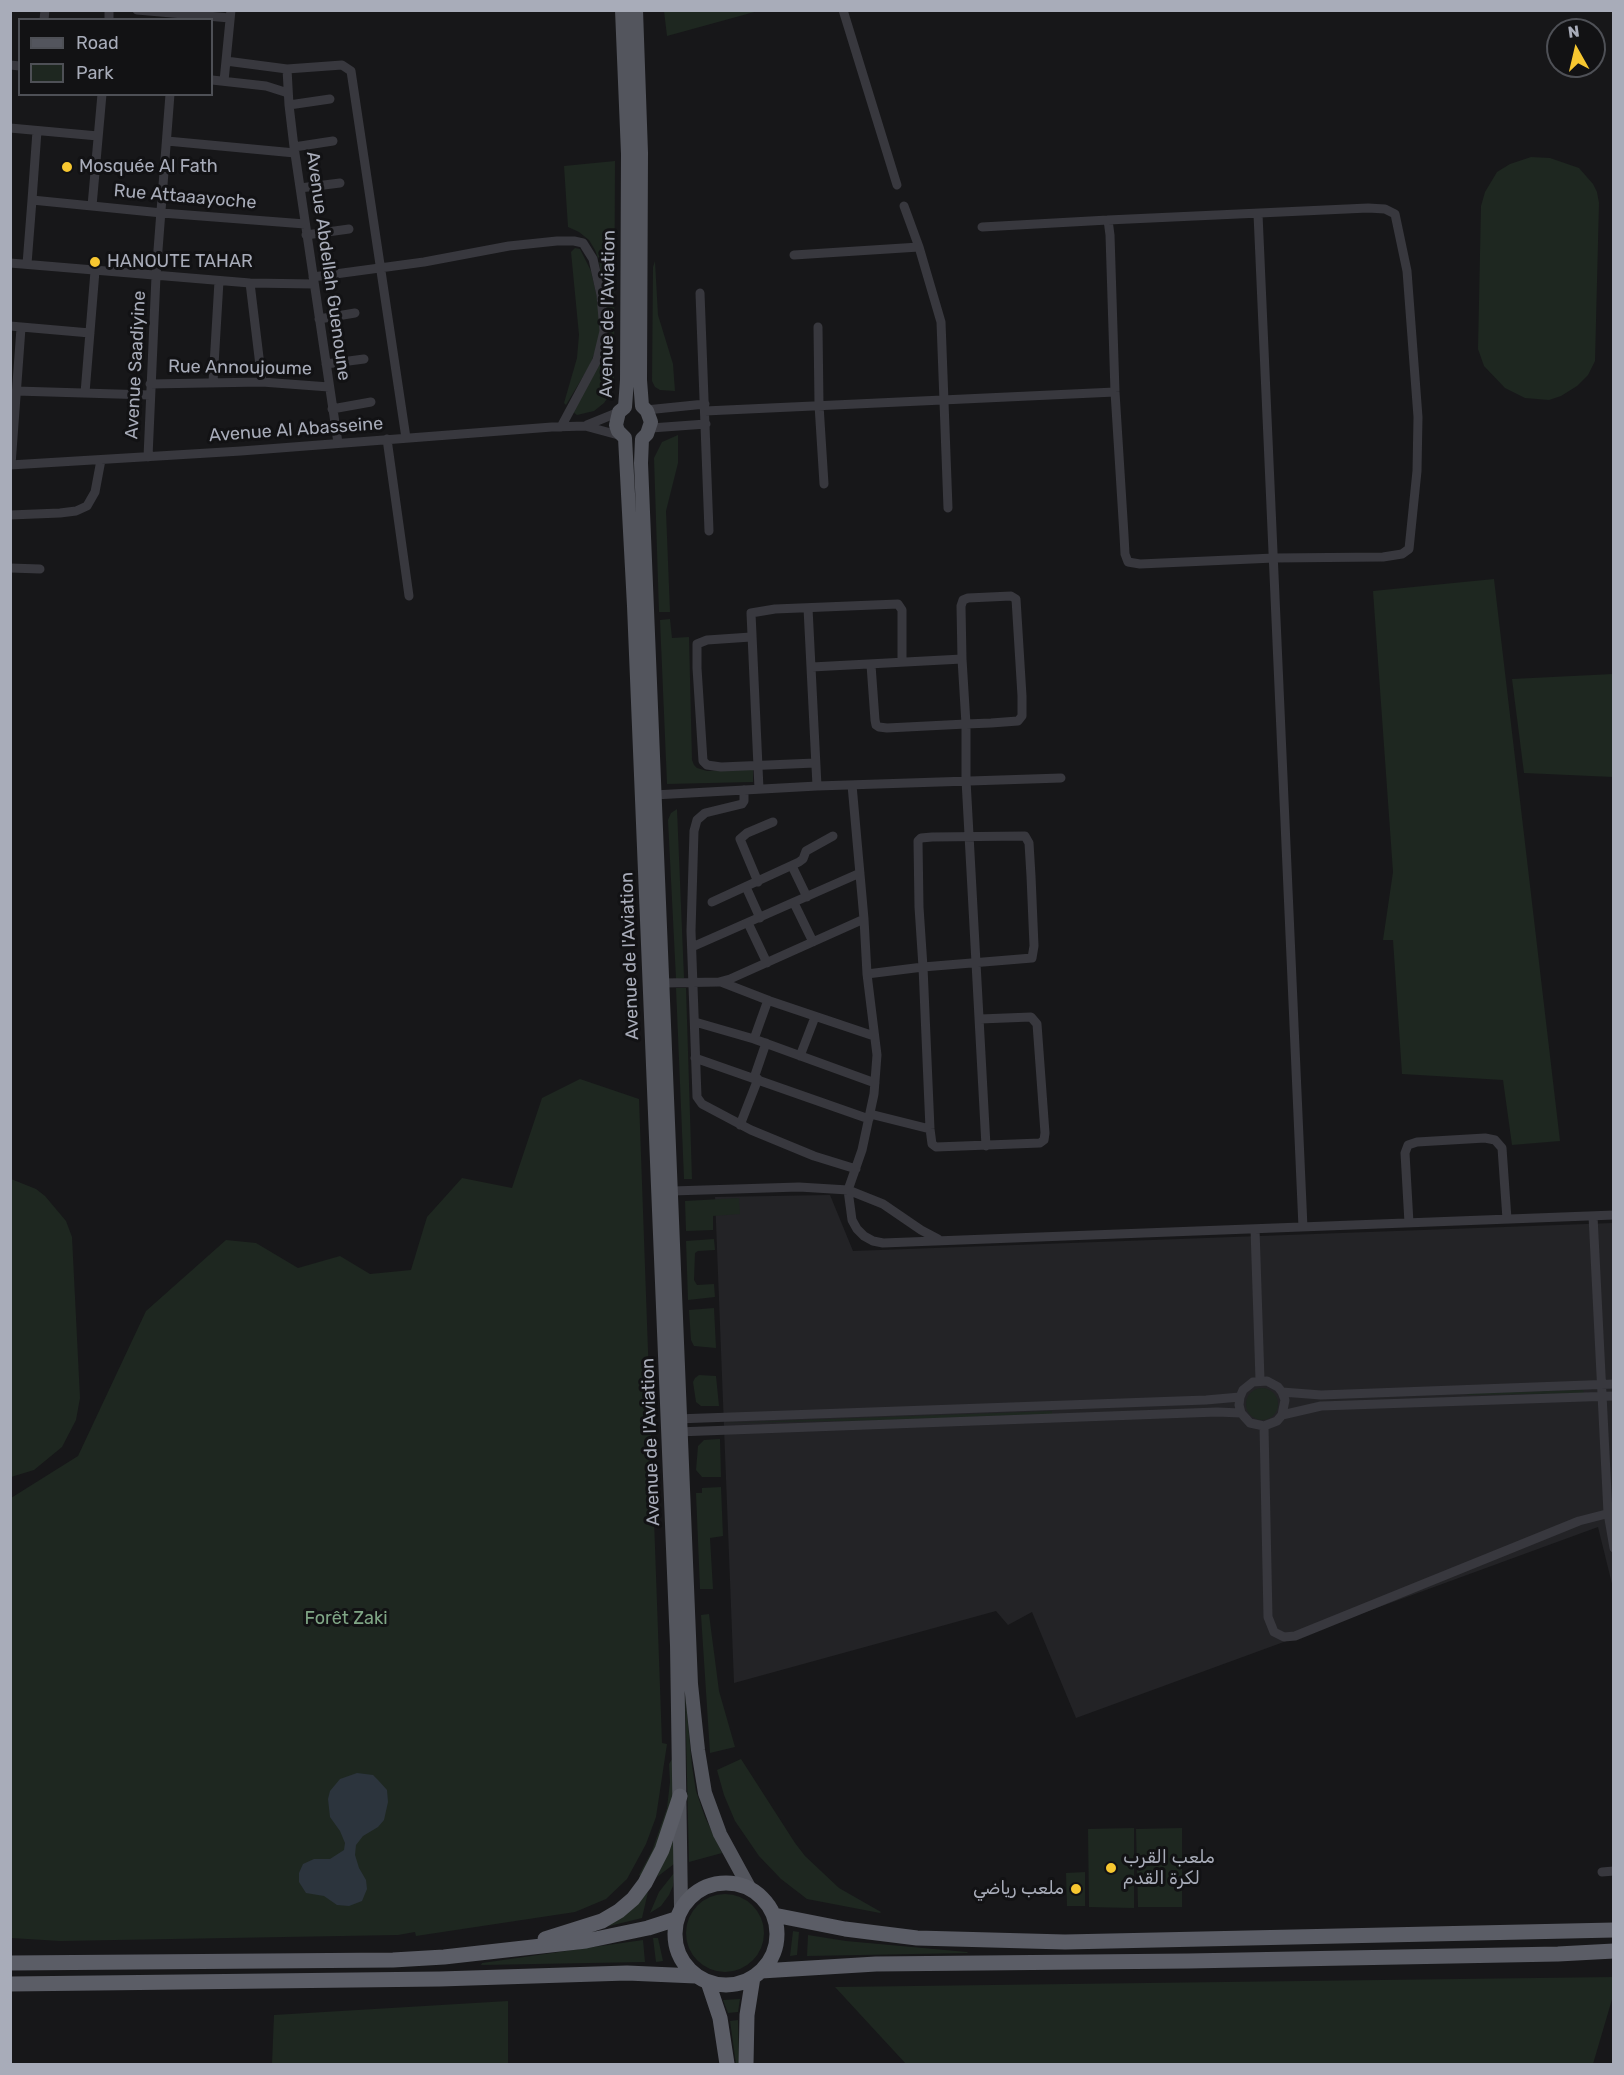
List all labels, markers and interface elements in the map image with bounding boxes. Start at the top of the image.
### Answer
legend [18,18,213,96]
north arrow [1546,18,1606,78]
text: N [1567,21,1581,42]
text: Road [76,32,119,54]
text: Park [76,62,113,84]
street label: Avenue Abdellah Guenoune [301,150,355,382]
place label: Mosquée Al Fath [79,156,218,178]
marker: Mosquée Al Fath [60,160,74,174]
street label: Rue Attaaayoche [113,180,257,214]
street label: Avenue de l'Aviation [596,230,620,398]
place label: HANOUTE TAHAR [107,251,253,273]
marker: HANOUTE TAHAR [88,255,102,269]
street label: Avenue Saadiyine [121,290,151,440]
street label: Rue Annoujoume [168,356,312,380]
street label: Avenue Al Abasseine [208,413,384,447]
street label: Avenue de l'Aviation [616,872,644,1040]
street label: Avenue de l'Aviation [637,1358,665,1526]
park label: Forêt Zaki [304,1608,388,1630]
place label: ملعب القرب لكرة القدم [1123,1847,1215,1890]
marker: ملعب القرب لكرة القدم [1104,1861,1118,1875]
place label: ملعب رياضي [973,1878,1064,1900]
marker: ملعب رياضي [1069,1882,1083,1896]

